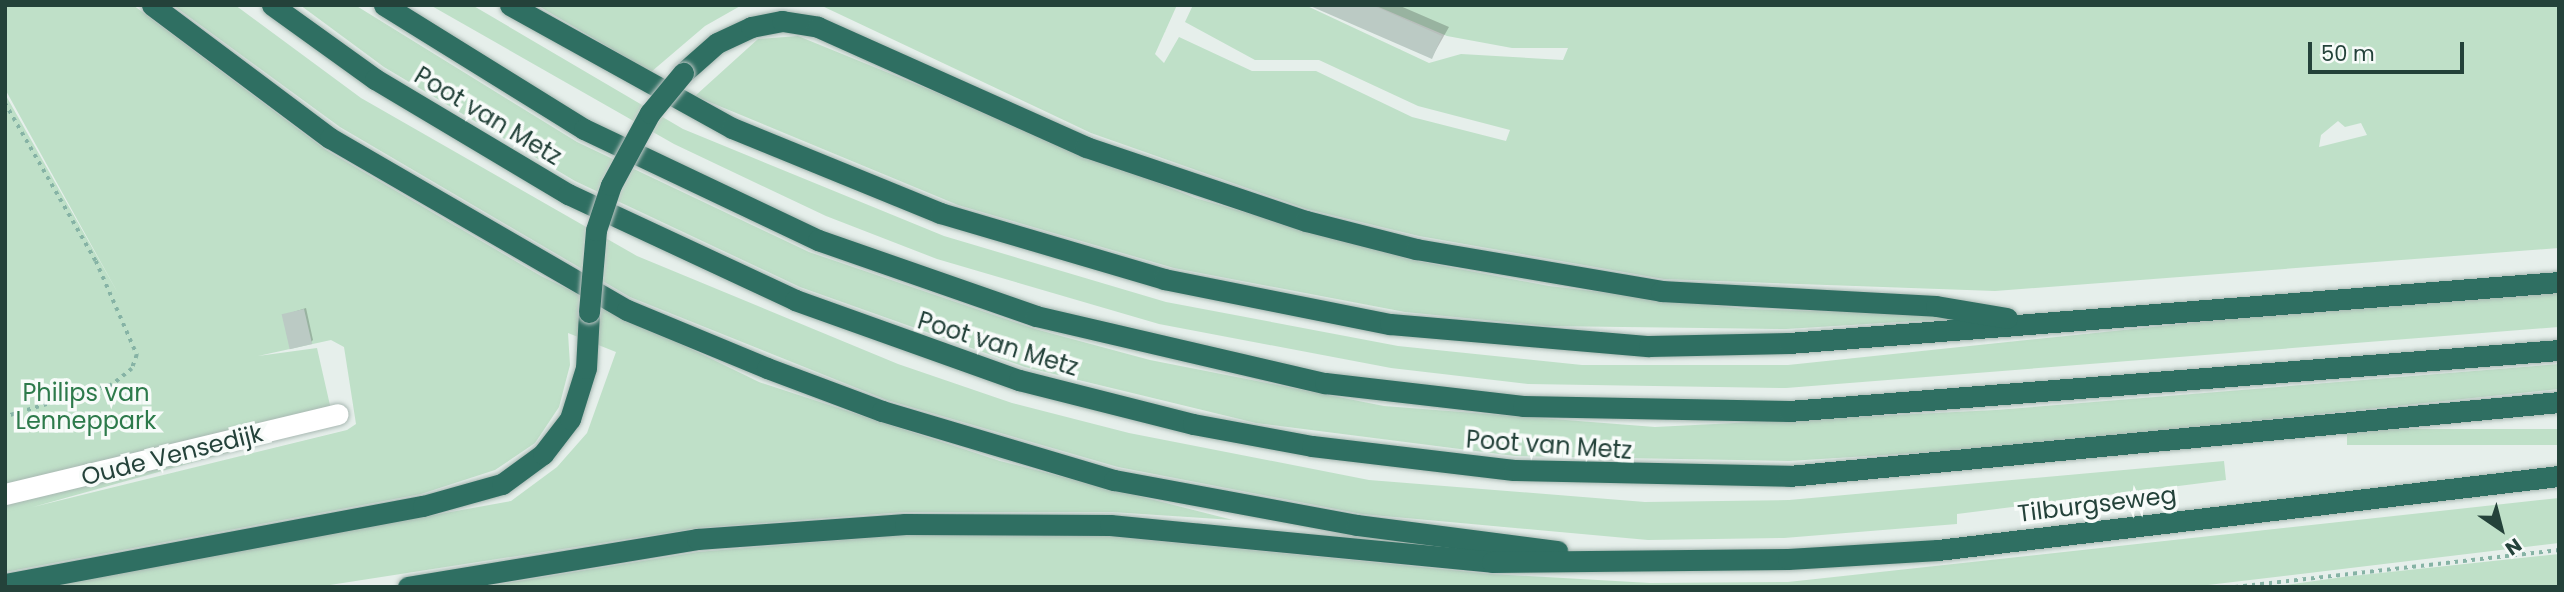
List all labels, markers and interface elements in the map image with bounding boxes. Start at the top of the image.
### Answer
scale bar [2312,28,2468,72]
text: 50 m [2321,39,2375,68]
street label: Poot van Metz [409,61,567,171]
street label: Poot van Metz [914,306,1082,382]
park label: Philips van Lenneppark [16,379,156,435]
street label: Oude Vensedijk [78,419,266,491]
street label: Poot van Metz [1465,425,1633,465]
street label: Tilburgseweg [2016,480,2178,528]
north arrow [2466,494,2536,564]
text: N [2500,531,2527,562]

